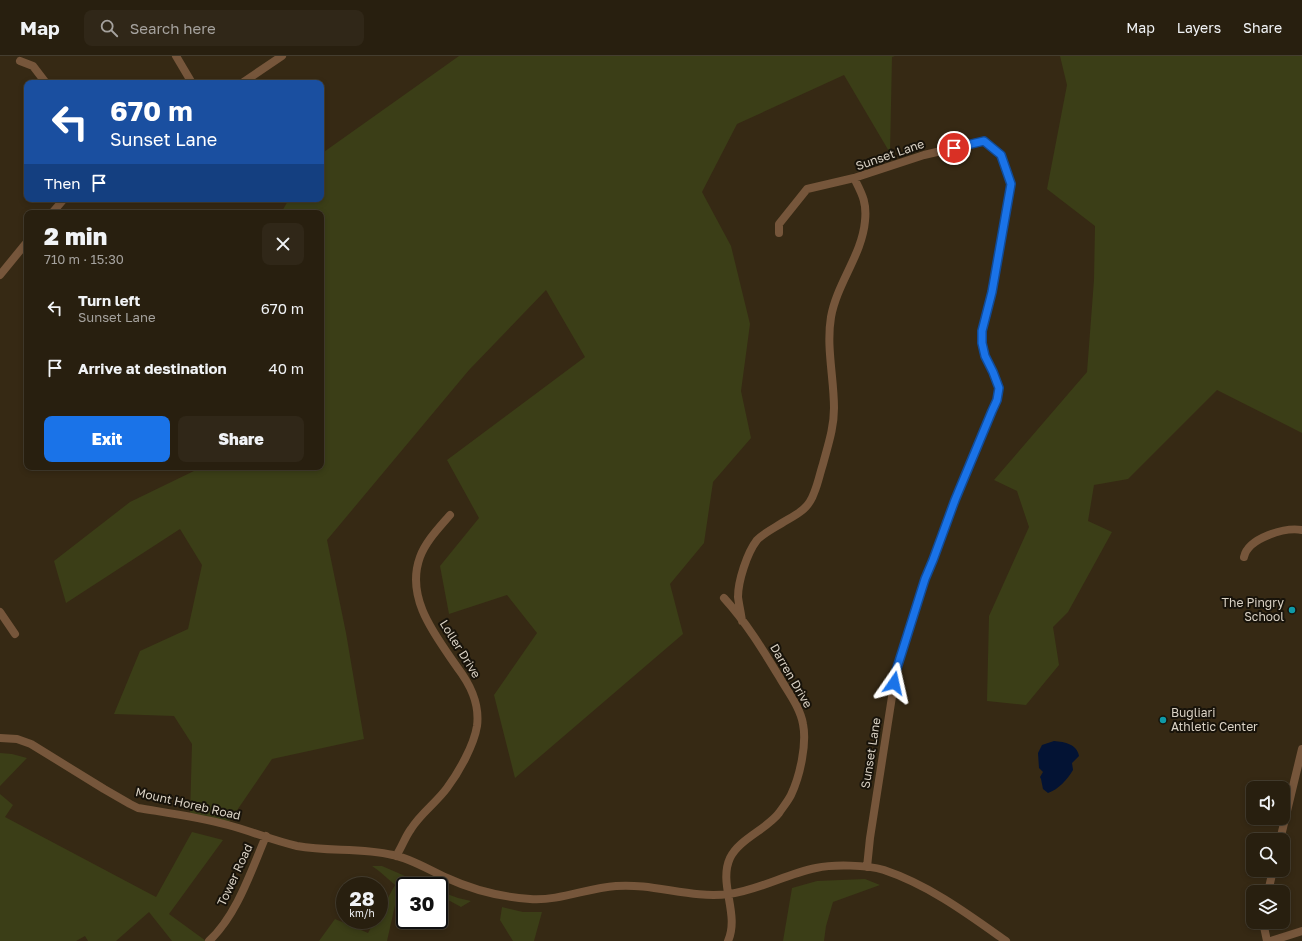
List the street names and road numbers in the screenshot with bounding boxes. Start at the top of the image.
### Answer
street label: Sunset Lane [854,136,926,173]
street label: Loller Drive [437,617,484,681]
street label: Darren Drive [767,641,816,710]
street label: Sunset Lane [858,716,884,789]
street label: Mount Horeb Road [134,784,242,823]
street label: Tower Road [214,841,256,908]

